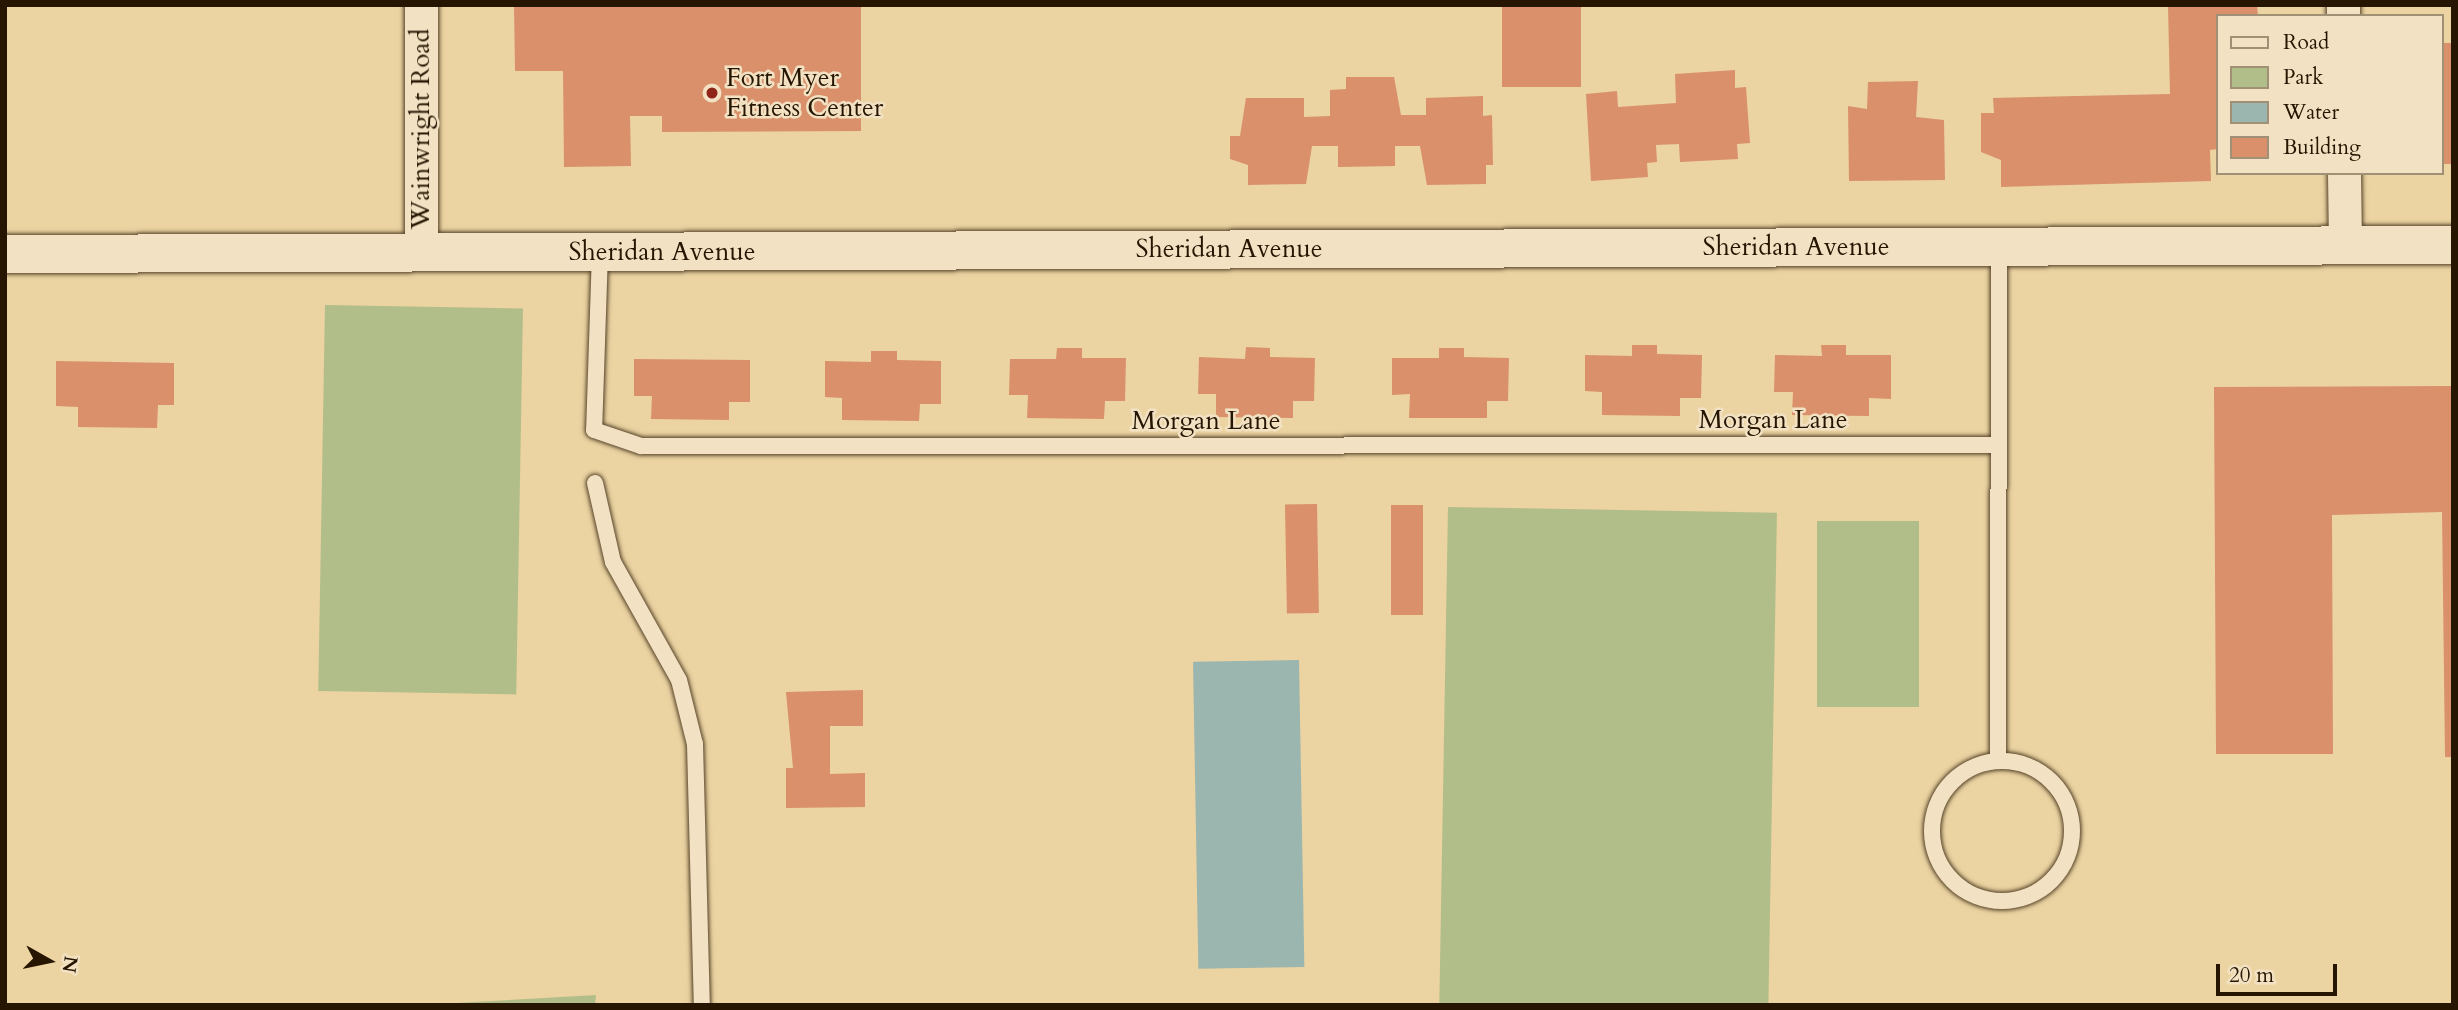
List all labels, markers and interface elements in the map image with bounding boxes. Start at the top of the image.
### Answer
legend [2216,14,2444,175]
text: Road [2283,28,2329,57]
street label: Wainwright Road [405,29,437,229]
place label: Fort Myer Fitness Center [726,62,883,124]
text: Park [2283,63,2323,92]
marker: Fort Myer Fitness Center [704,85,720,101]
text: Water [2283,98,2339,127]
text: Building [2283,133,2361,162]
street label: Sheridan Avenue [1702,231,1890,263]
street label: Sheridan Avenue [1135,233,1323,265]
street label: Sheridan Avenue [568,236,756,268]
street label: Morgan Lane [1698,404,1848,436]
street label: Morgan Lane [1131,405,1281,437]
north arrow [14,926,84,996]
scale bar [2220,950,2341,994]
text: N [56,954,84,974]
text: 20 m [2229,961,2274,990]

